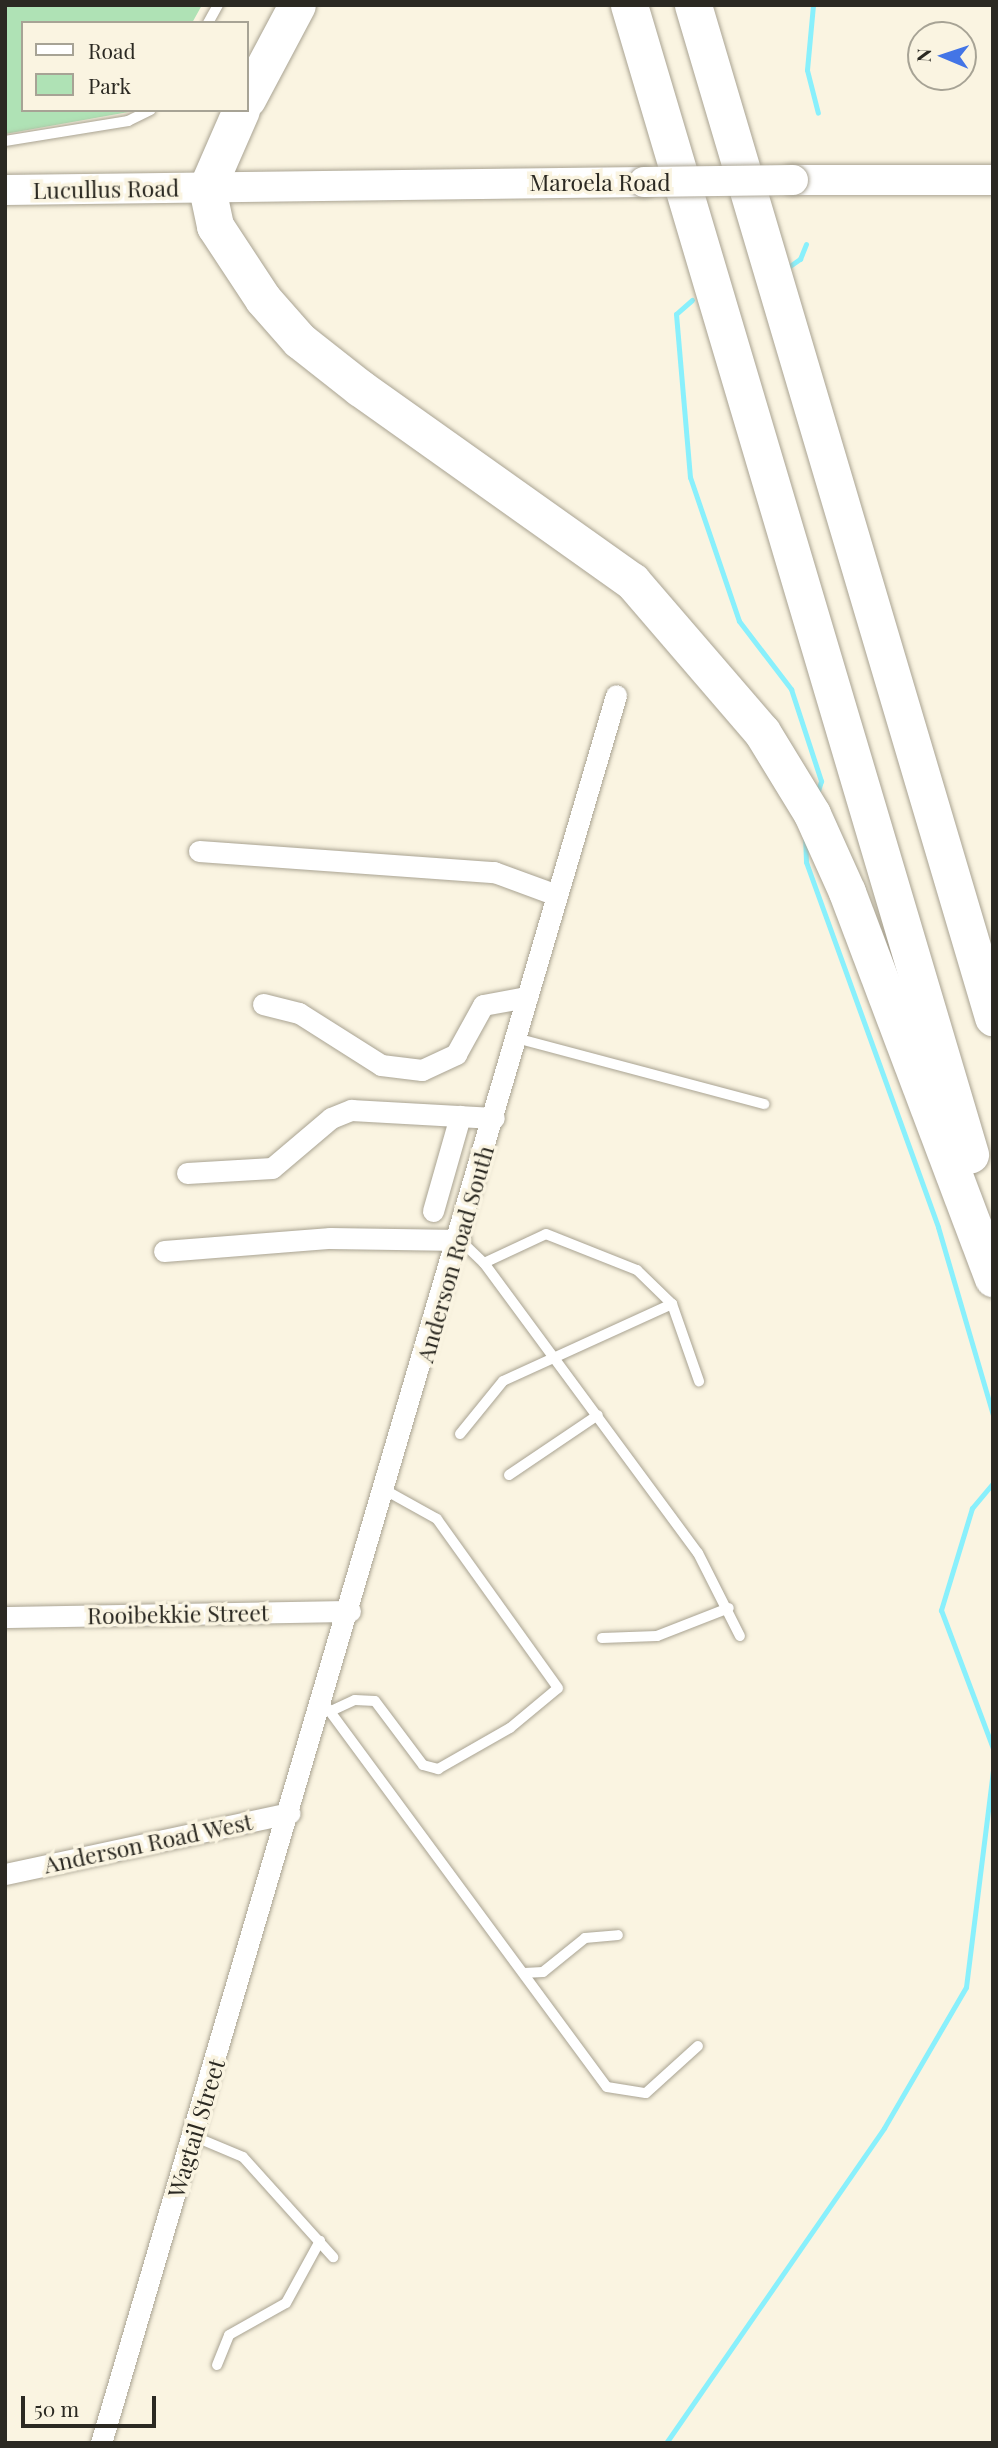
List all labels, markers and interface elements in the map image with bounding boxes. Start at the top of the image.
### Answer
legend [21,21,248,112]
north arrow [907,21,977,91]
text: Road [88,36,136,64]
text: N [910,48,936,63]
text: Park [88,71,131,99]
street label: Maroela Road [529,168,671,196]
street label: Lucullus Road [33,174,179,204]
street label: Anderson Road South [411,1143,499,1365]
street label: Rooibekkie Street [87,1599,269,1629]
street label: Anderson Road West [41,1807,255,1879]
street label: Wagtail Street [162,2055,230,2201]
scale bar [24,2382,159,2426]
text: 50 m [34,2394,79,2422]

